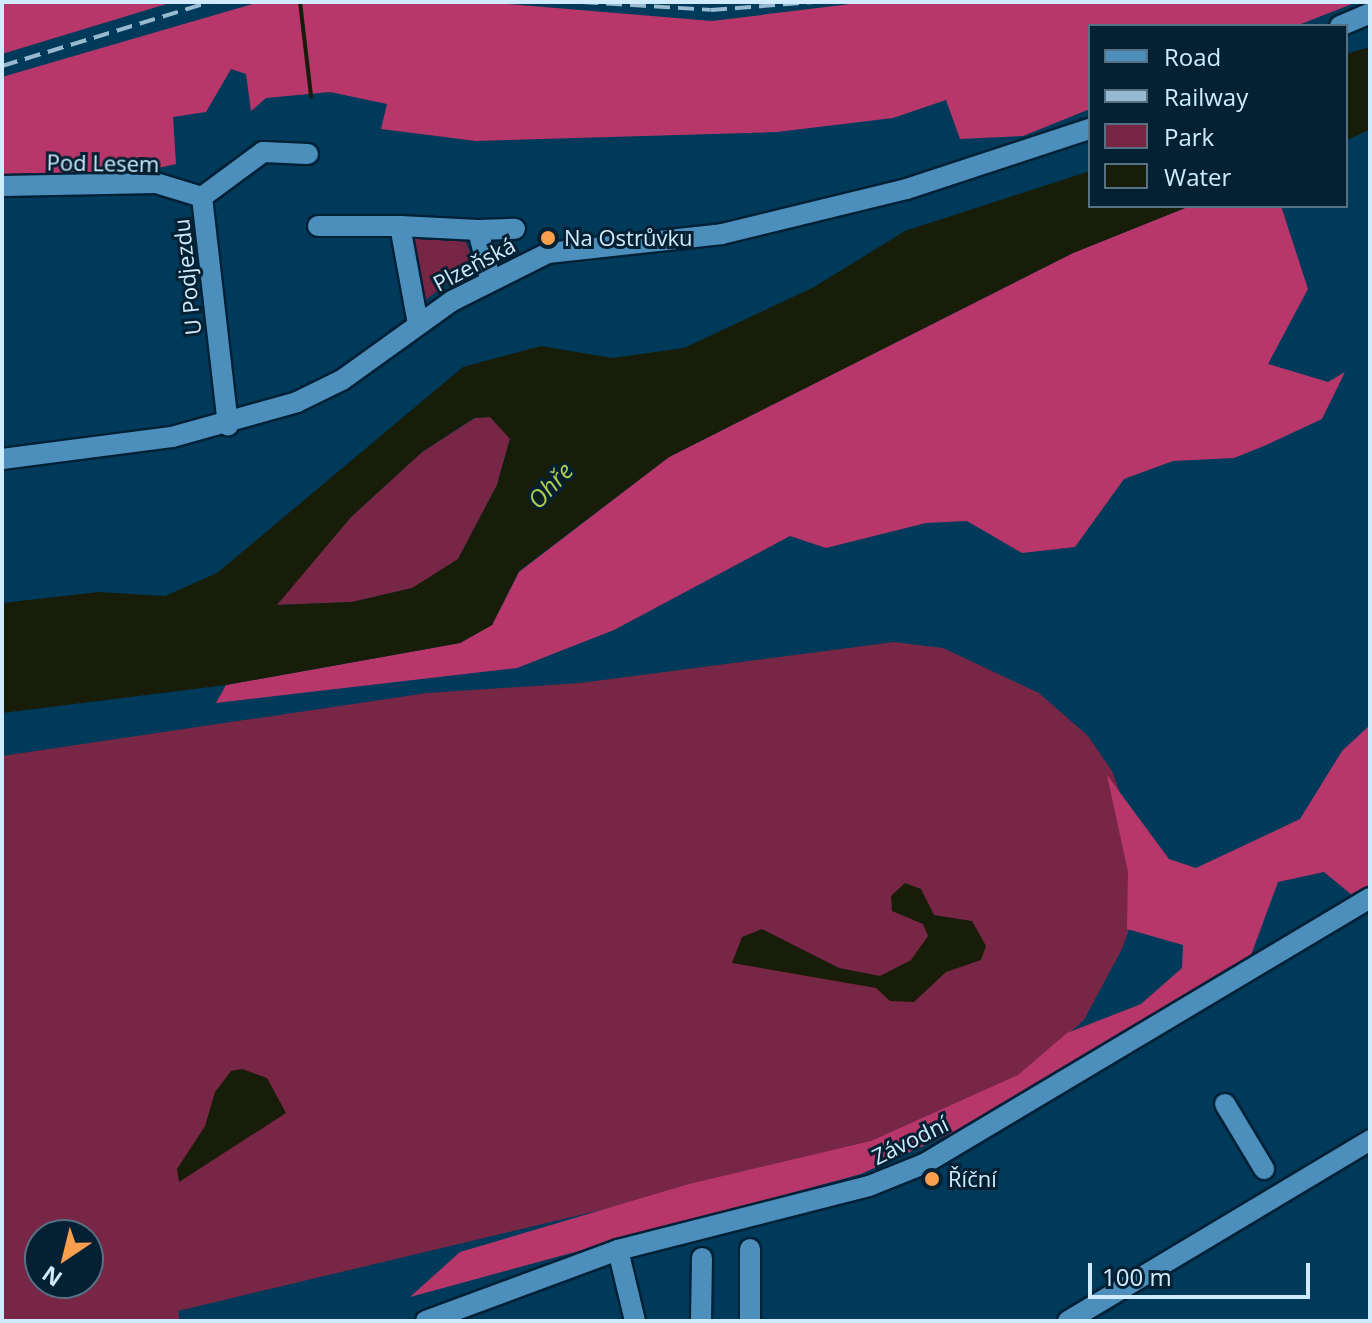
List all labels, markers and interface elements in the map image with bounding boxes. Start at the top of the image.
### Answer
legend [1088,24,1348,208]
text: Road [1164,40,1221,73]
text: Railway [1164,80,1248,113]
text: Park [1164,120,1214,153]
street label: Pod Lesem [46,149,160,177]
text: Water [1164,160,1231,193]
street label: U Podjezdu [168,218,206,336]
place label: Na Ostrůvku [564,225,692,251]
marker: Na Ostrůvku [539,229,557,247]
street label: Plzeňská [428,231,520,297]
water label: Ohře [522,456,578,514]
street label: Závodní [868,1110,952,1170]
place label: Říční [948,1166,997,1192]
marker: Říční [923,1170,941,1188]
north arrow [24,1219,104,1299]
scale bar [1092,1247,1314,1297]
text: N [35,1260,67,1294]
text: 100 m [1102,1260,1172,1293]

